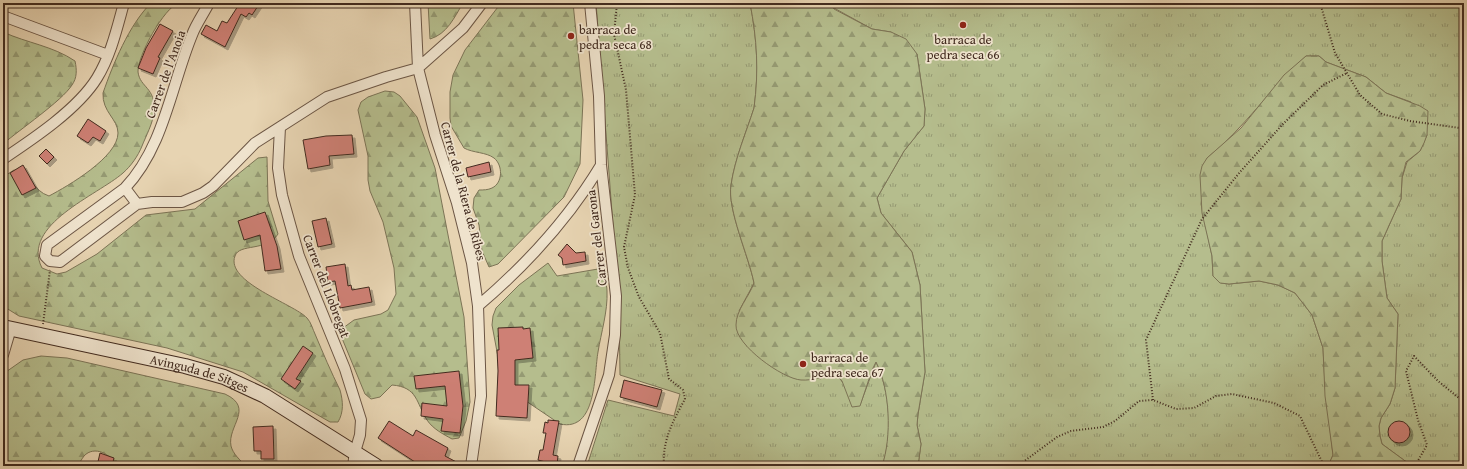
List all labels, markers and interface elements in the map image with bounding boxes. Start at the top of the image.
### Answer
place label: barraca de pedra seca 68 [579,20,652,54]
marker: barraca de pedra seca 66 [958,20,968,30]
street label: Carrer de l'Anoia [141,27,191,121]
place label: barraca de pedra seca 66 [927,30,999,64]
marker: barraca de pedra seca 68 [566,31,576,41]
street label: Carrer de la Riera de Ribes [436,120,491,263]
street label: Carrer del Garona [581,188,612,287]
street label: Carrer del Llobregat [298,232,355,341]
place label: barraca de pedra seca 67 [811,348,884,382]
street label: Avinguda de Sitges [148,350,252,397]
marker: barraca de pedra seca 67 [798,359,808,369]

